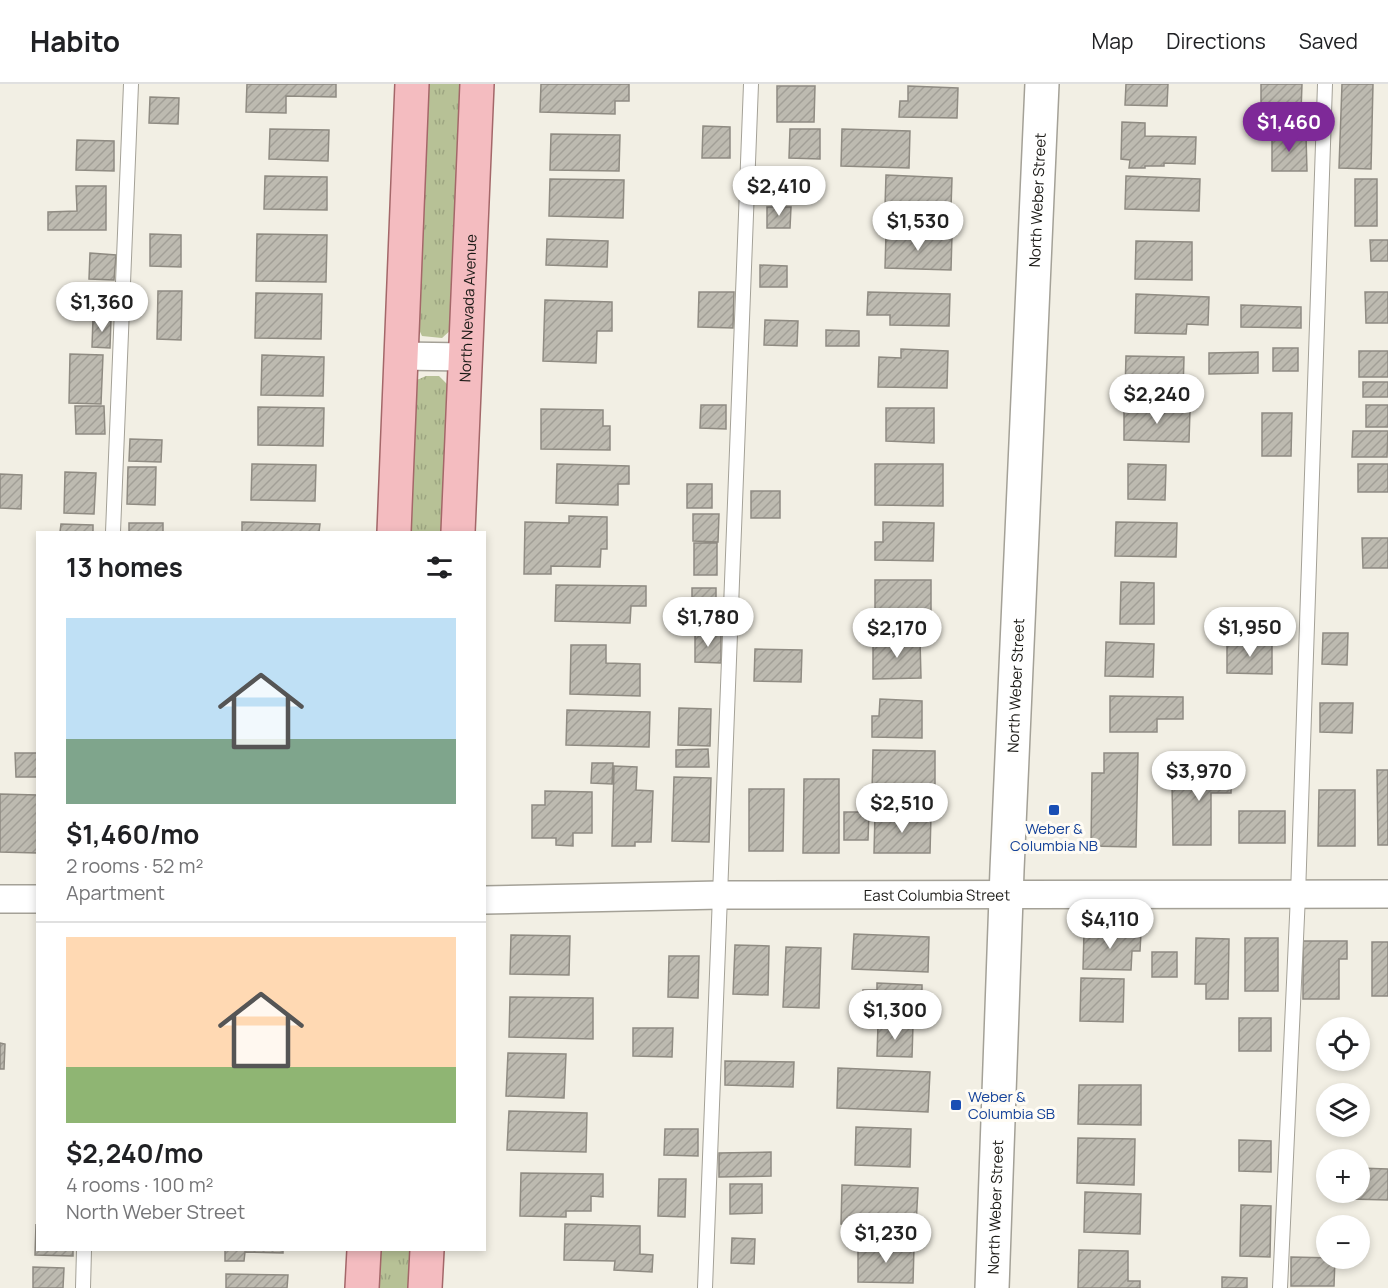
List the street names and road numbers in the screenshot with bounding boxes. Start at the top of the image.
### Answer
street label: North Weber Street [1023,132,1050,268]
street label: North Nevada Avenue [454,233,481,383]
street label: North Weber Street [1002,618,1029,753]
street label: East Columbia Street [864,884,1010,905]
street label: North Weber Street [982,1139,1008,1275]

